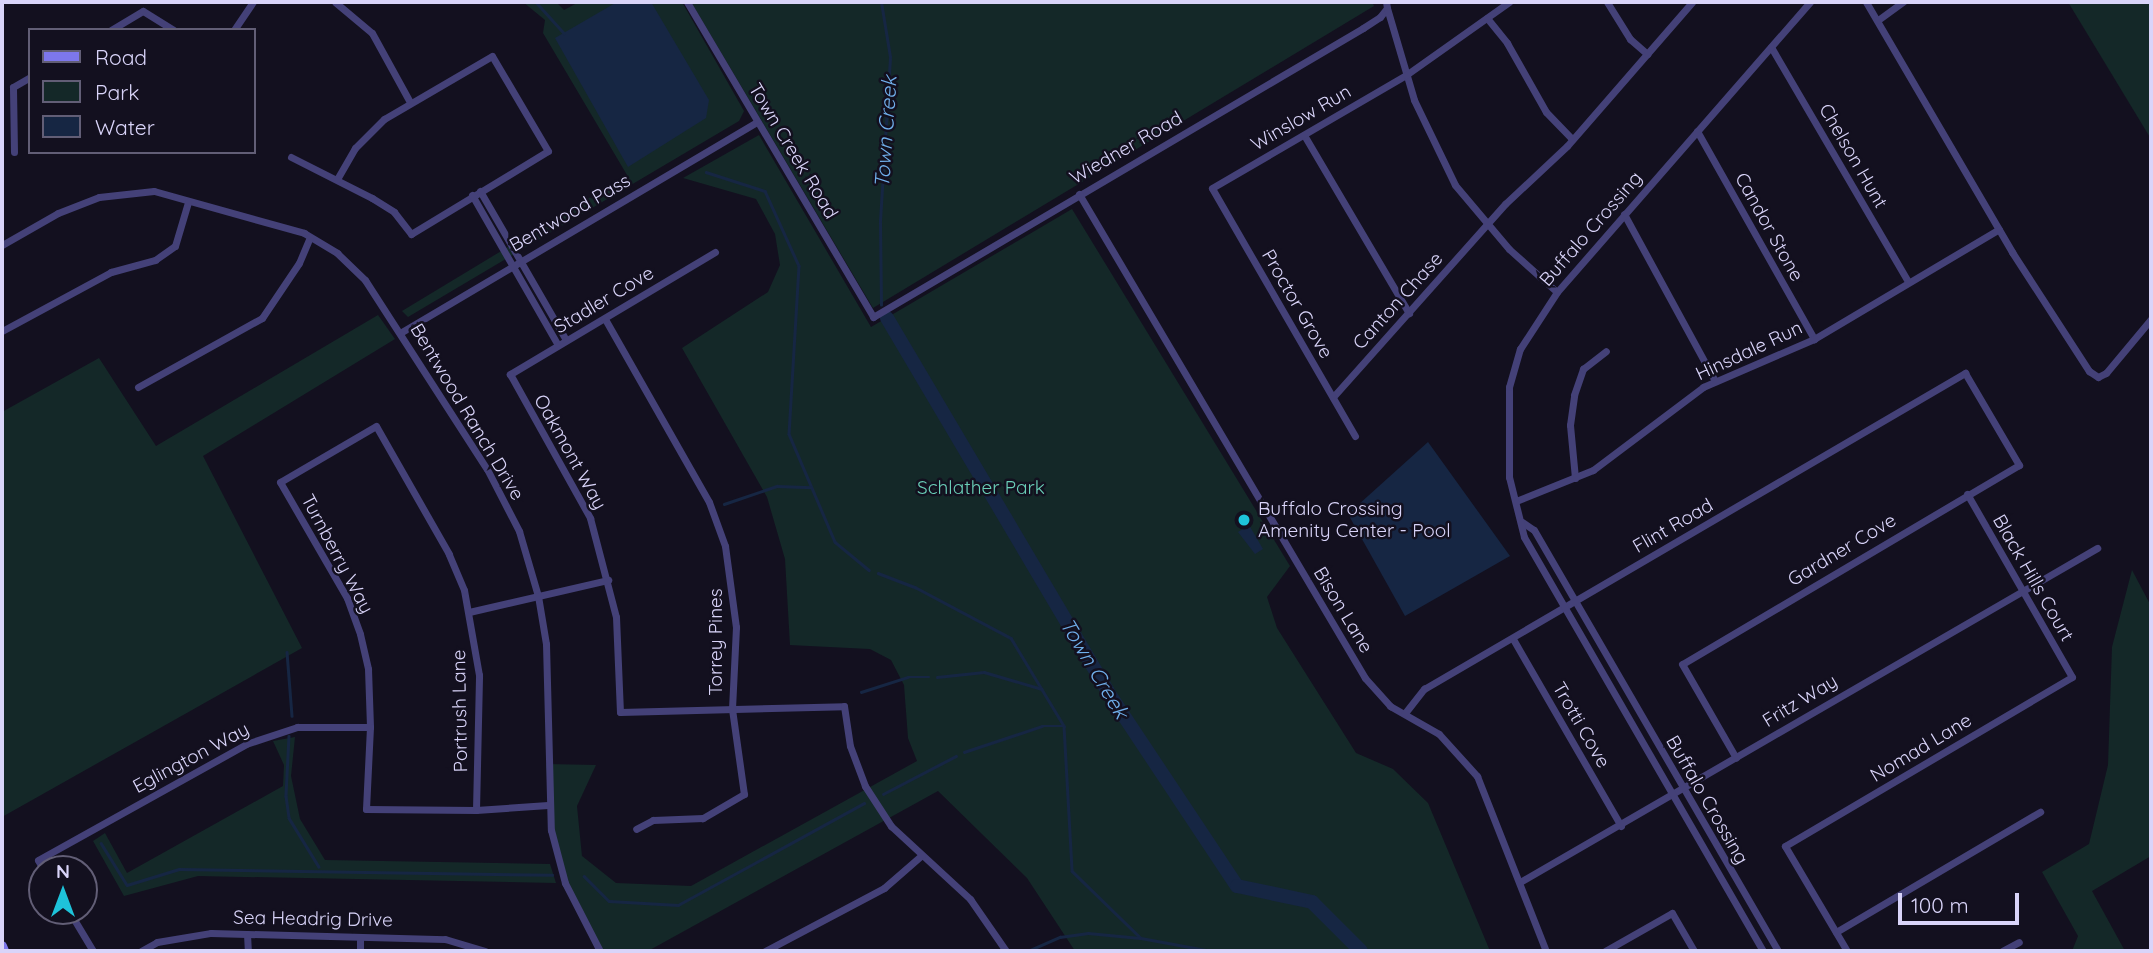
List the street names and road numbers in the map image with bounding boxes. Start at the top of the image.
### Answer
street label: Town Creek Road [743,79,843,223]
street label: Winslow Run [1247,80,1355,156]
street label: Chelson Hunt [1814,100,1892,212]
street label: Wiedner Road [1066,107,1186,189]
street label: Buffalo Crossing [1535,167,1647,291]
street label: Bentwood Pass [506,169,634,257]
street label: Candor Stone [1730,169,1808,285]
street label: Proctor Grove [1257,245,1337,363]
street label: Canton Chase [1348,248,1448,354]
street label: Stadler Cove [550,261,658,339]
street label: Hinsdale Run [1692,316,1806,386]
street label: Bentwood Ranch Drive [405,320,529,504]
street label: Oakmont Way [529,390,611,514]
street label: Turnberry Way [296,491,378,617]
street label: Flint Road [1629,494,1717,558]
street label: Gardner Cove [1784,509,1900,591]
street label: Black Hills Court [1988,511,2078,645]
street label: Bison Lane [1308,563,1378,657]
street label: Torrey Pines [705,588,727,696]
street label: Portrush Lane [448,649,472,773]
street label: Fritz Way [1758,670,1842,732]
street label: Trotti Cove [1547,678,1615,772]
street label: Nomad Lane [1866,709,1976,787]
street label: Eglington Way [129,718,253,798]
street label: Buffalo Crossing [1661,732,1753,868]
street label: Sea Headrig Drive [233,906,393,932]

